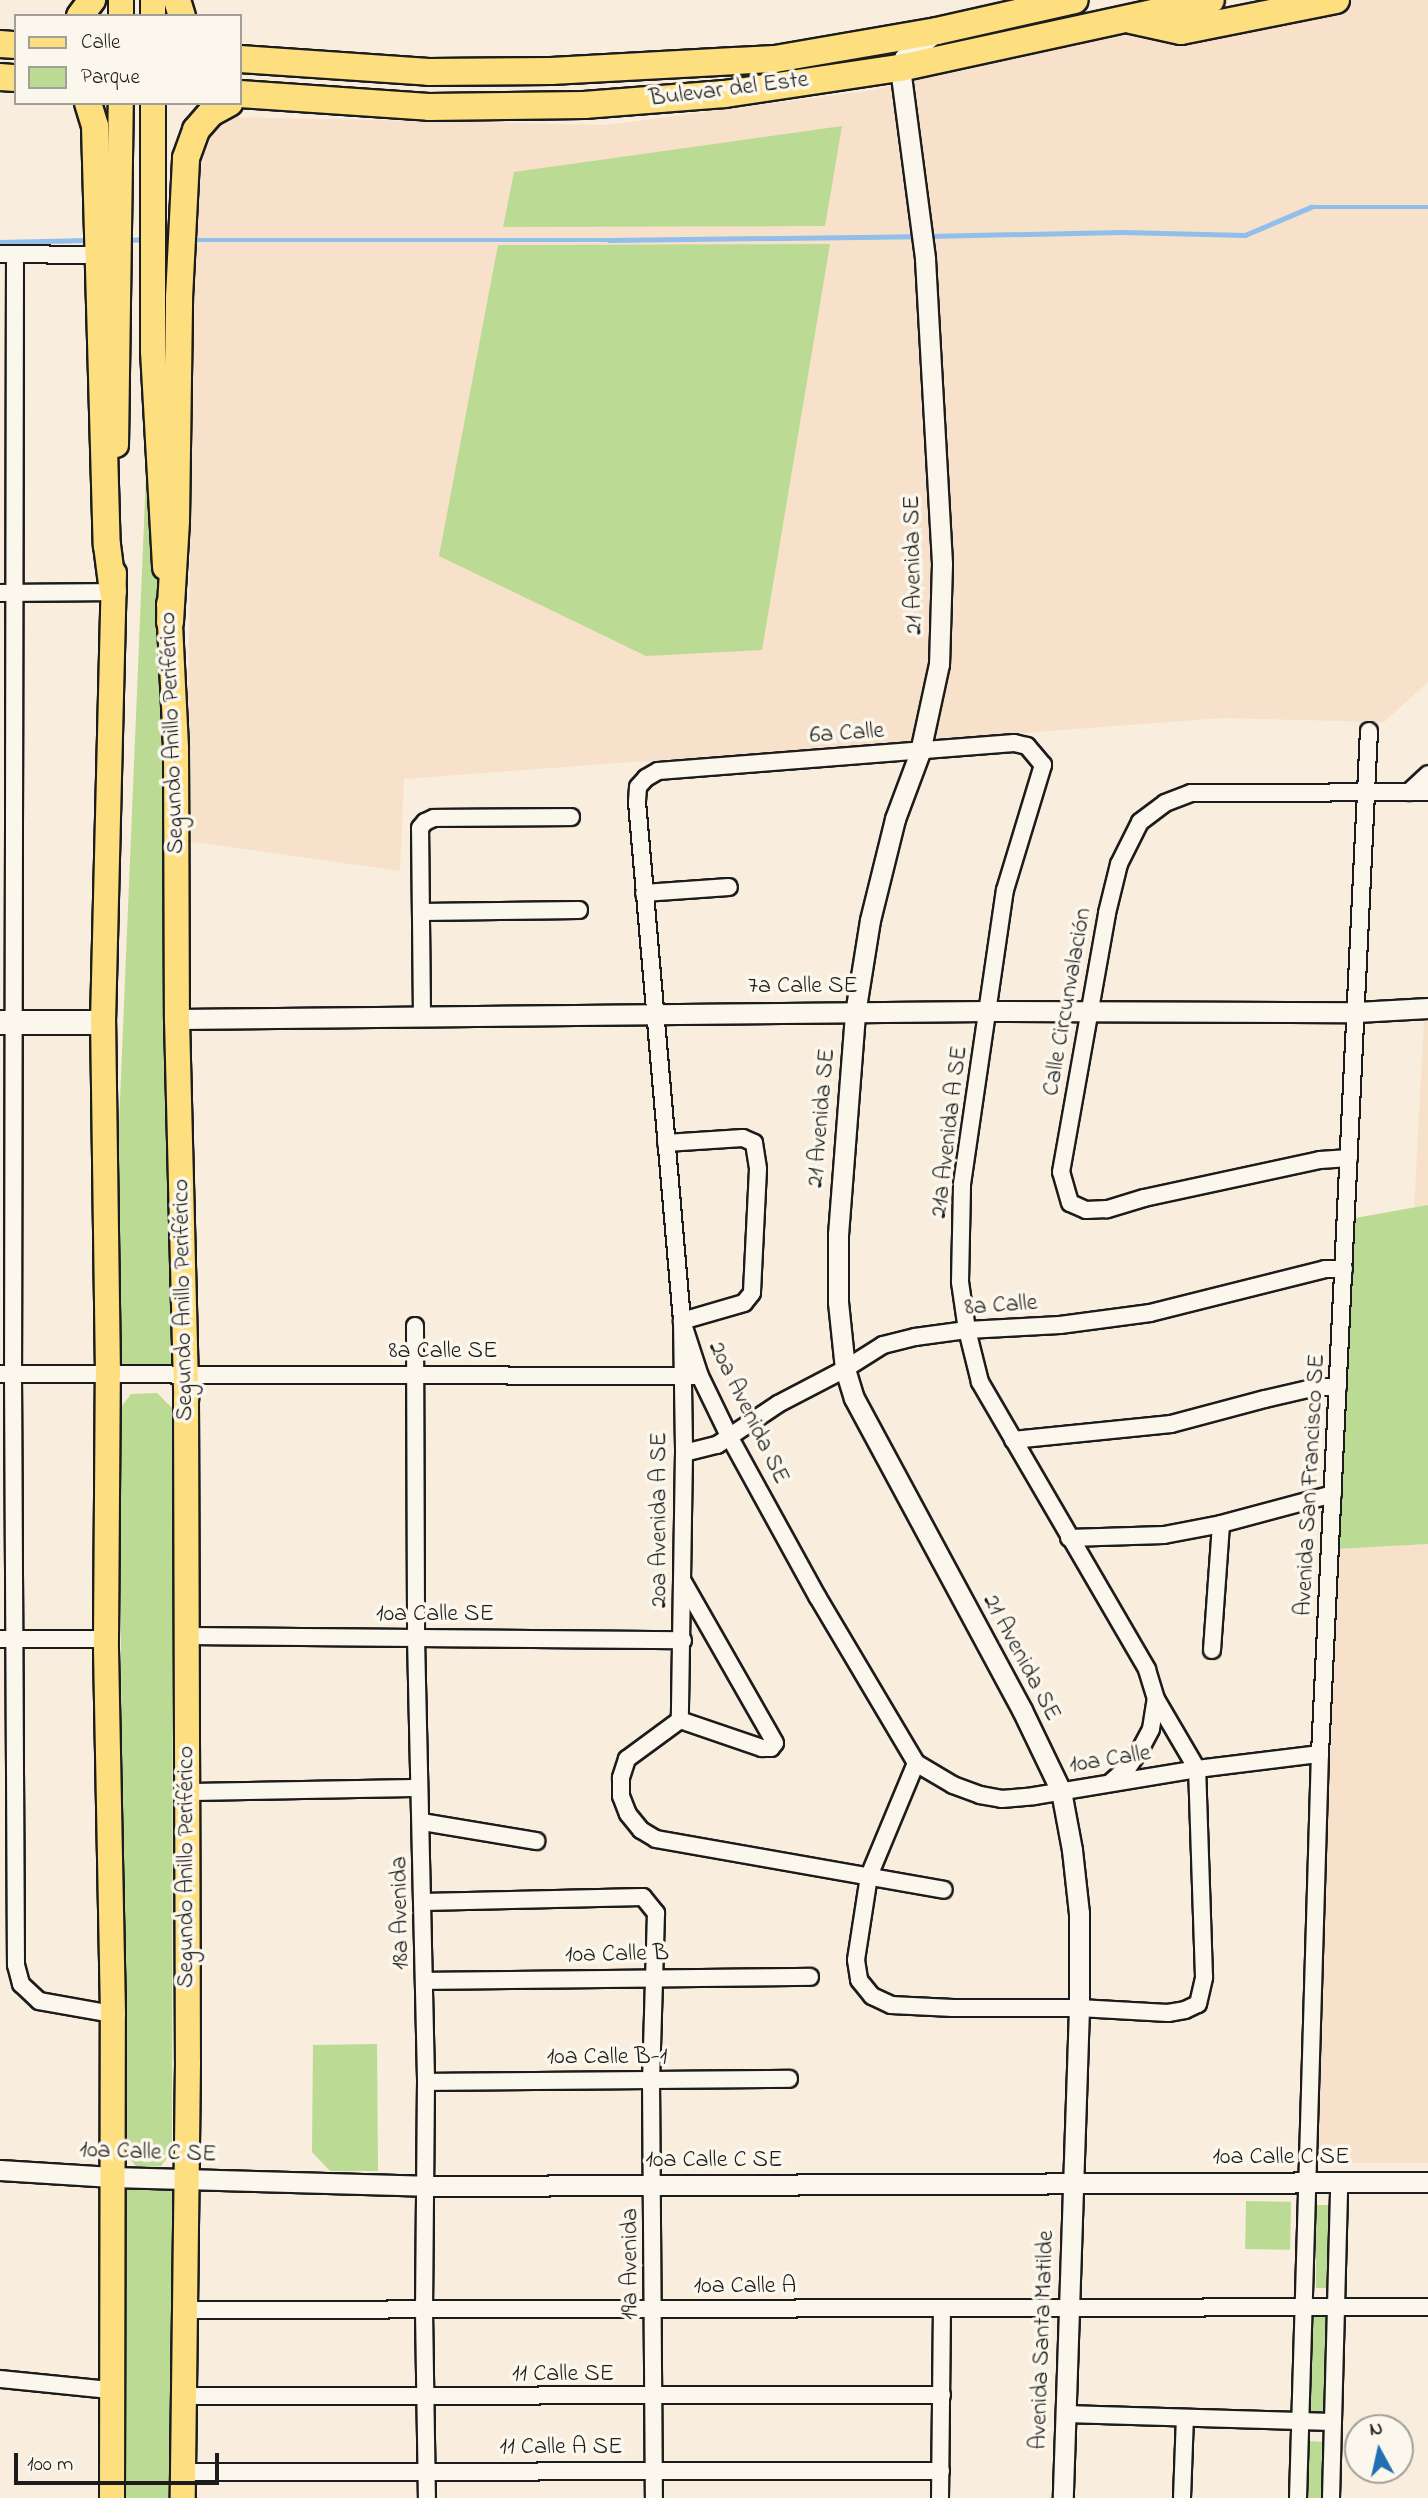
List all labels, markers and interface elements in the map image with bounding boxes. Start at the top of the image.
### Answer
legend [14,14,242,105]
text: Calle [81,28,120,58]
text: Parque [81,63,140,93]
street label: Bulevar del Este [648,66,810,114]
street label: 21 Avenida SE [898,495,930,635]
street label: Segundo Anillo Periférico [154,611,192,855]
street label: 6a Calle [809,717,885,751]
street label: Calle Circunvalación [1037,906,1099,1098]
street label: 7a Calle SE [748,973,858,1001]
street label: 21a Avenida A SE [925,1044,975,1220]
street label: 21 Avenida SE [802,1047,842,1189]
street label: Segundo Anillo Periférico [167,1179,201,1421]
street label: 8a Calle [964,1289,1038,1323]
street label: 20a Avenida SE [701,1337,795,1489]
street label: 8a Calle SE [389,1338,497,1366]
street label: Avenida San Francisco SE [1290,1353,1332,1617]
street label: 20a Avenida A SE [646,1432,674,1608]
street label: 21 Avenida SE [976,1590,1066,1726]
street label: 10a Calle SE [376,1601,494,1629]
street label: 10a Calle [1067,1739,1153,1781]
street label: Segundo Anillo Periférico [173,1746,201,1988]
street label: 18a Avenida [386,1856,416,1970]
street label: 10a Calle B [565,1940,669,1970]
street label: 10a Calle B-1 [547,2044,667,2072]
street label: 10a Calle C SE [79,2136,217,2170]
street label: 10a Calle C SE [1212,2144,1350,2172]
street label: 10a Calle C SE [645,2147,783,2175]
street label: 19a Avenida [617,2208,645,2320]
street label: Avenida Santa Matilde [1025,2230,1061,2450]
street label: 10a Calle A [694,2273,796,2301]
street label: 11 Calle SE [512,2361,614,2389]
north arrow [1344,2414,1414,2484]
text: N [1368,2415,1385,2444]
street label: 11 Calle A SE [500,2434,622,2462]
scale bar [18,2438,222,2482]
text: 100 m [27,2450,73,2480]

